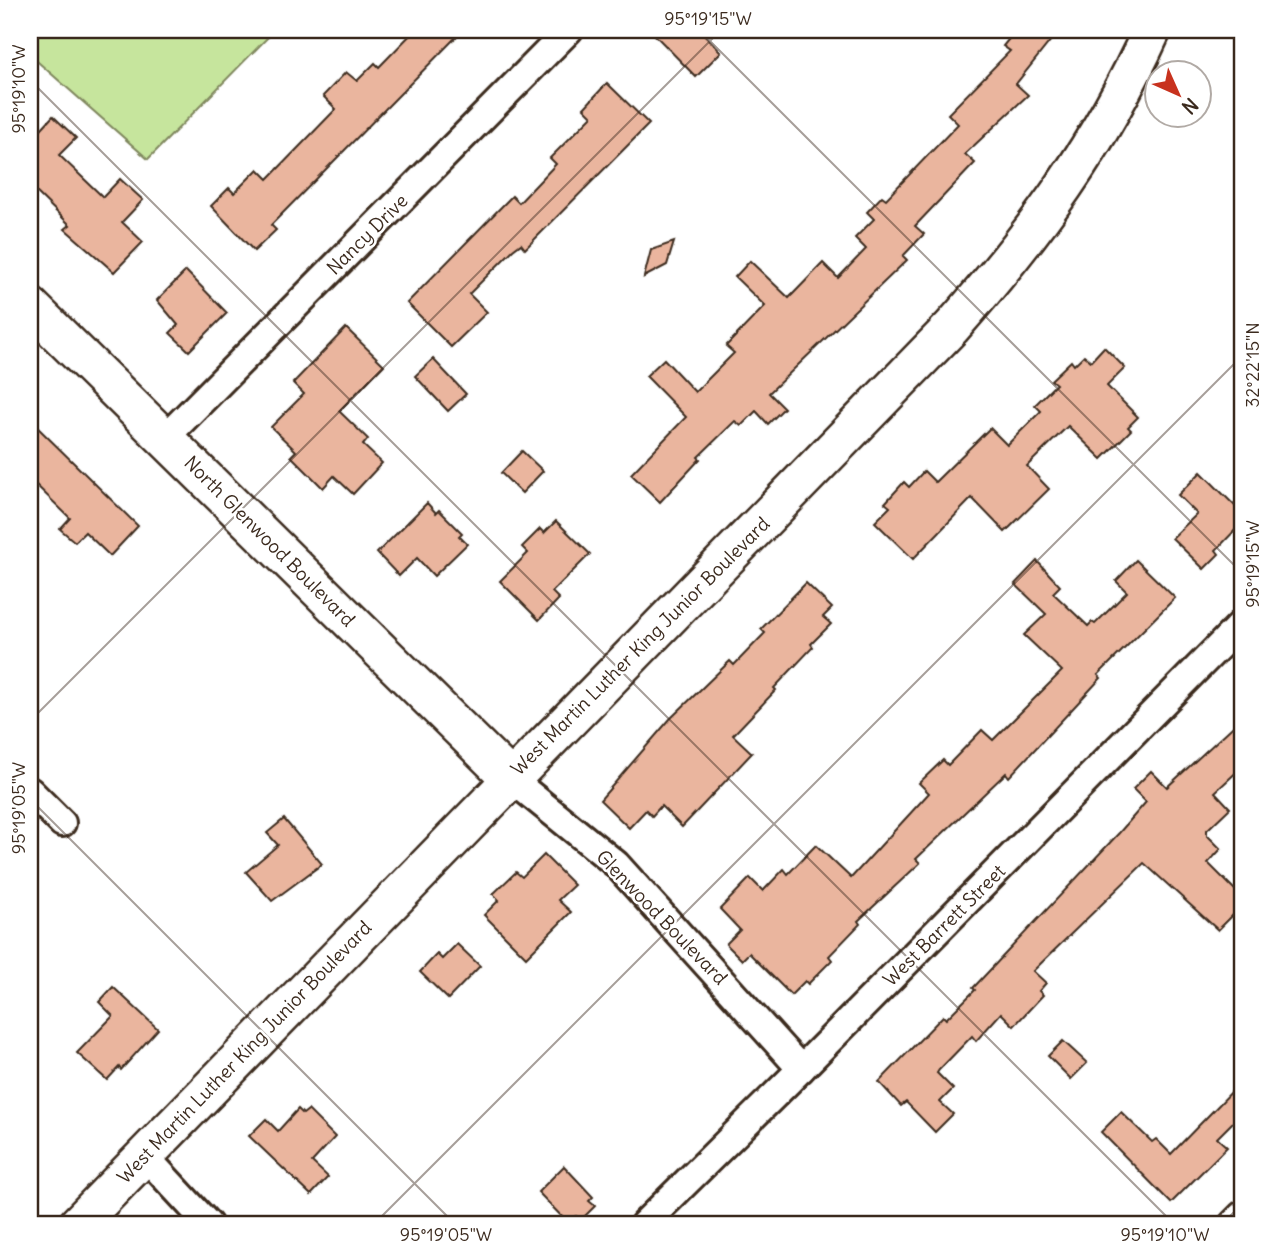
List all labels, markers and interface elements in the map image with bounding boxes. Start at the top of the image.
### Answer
text: 95°19'15"W [664,7,752,30]
text: 95°19'10"W [7,44,30,134]
north arrow [1142,60,1212,130]
text: N [1177,93,1203,119]
street label: Nancy Drive [321,188,413,280]
text: 32°22'15"N [1241,322,1264,408]
street label: North Glenwood Boulevard [180,451,360,631]
street label: West Martin Luther King Junior Boulevard [506,512,774,780]
text: 95°19'15"W [1241,520,1264,608]
text: 95°19'05"W [7,762,30,854]
street label: Glenwood Boulevard [591,844,733,990]
street label: West Barrett Street [878,859,1010,991]
street label: West Martin Luther King Junior Boulevard [112,916,376,1188]
text: 95°19'05"W [400,1223,492,1246]
text: 95°19'10"W [1120,1223,1210,1246]

